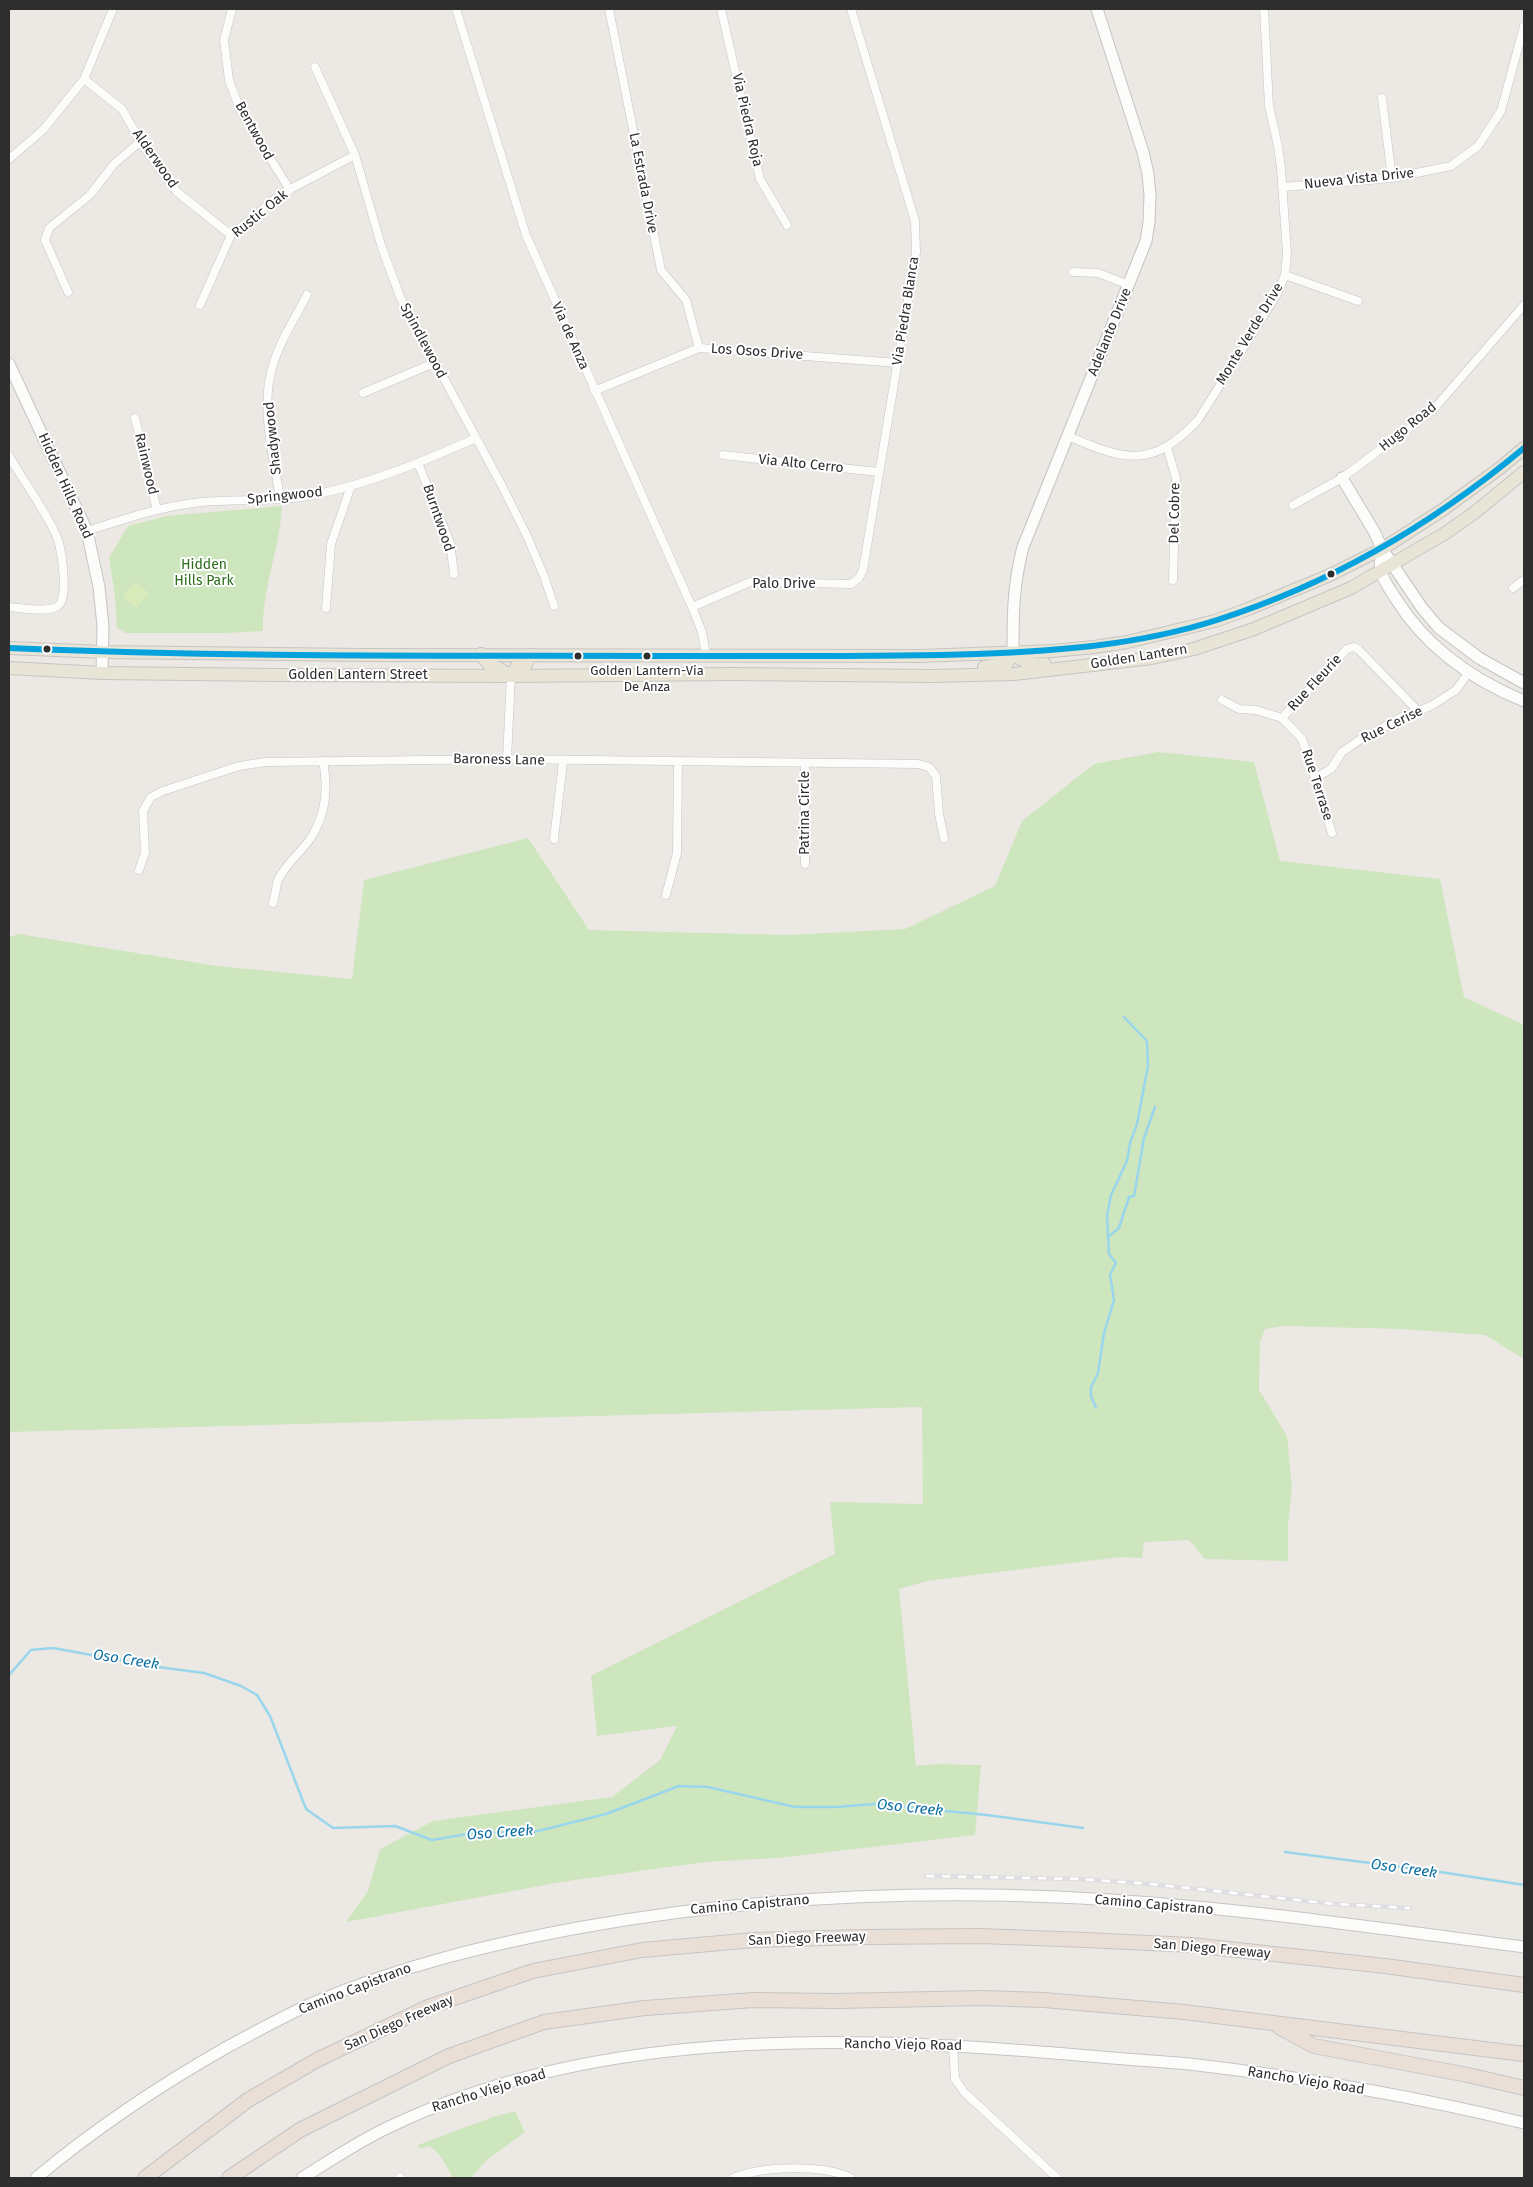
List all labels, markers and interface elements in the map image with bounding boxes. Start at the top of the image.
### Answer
street label: Via Piedra Roja [728,72,766,168]
street label: Bentwood [231,99,277,163]
street label: Alderwood [129,126,181,192]
street label: La Estrada Drive [625,131,661,235]
street label: Nueva Vista Drive [1303,165,1415,193]
street label: Rustic Oak [229,186,291,242]
street label: Via Piedra Blanca [889,255,923,367]
street label: Monte Verde Drive [1213,280,1287,388]
street label: Adelanto Drive [1085,286,1135,378]
street label: Via de Anza [548,299,592,373]
street label: Spindlewood [396,300,450,382]
street label: Los Osos Drive [710,340,804,364]
street label: Hugo Road [1376,399,1440,455]
street label: Shadywood [261,401,285,475]
street label: Hidden Hills Road [34,431,96,541]
street label: Rainwood [131,431,161,497]
street label: Via Alto Cerro [758,451,844,477]
street label: Burntwood [419,482,457,554]
street label: Del Cobre [1166,482,1184,544]
street label: Springwood [247,484,323,508]
park label: Hidden Hills Park [174,557,234,590]
unlabelled marker [1326,569,1336,579]
street label: Palo Drive [752,576,816,592]
street label: Golden Lantern [1089,641,1189,673]
unlabelled marker [42,644,52,654]
unlabelled marker [573,651,583,661]
marker: Golden Lantern-Via De Anza [642,651,652,661]
street label: Rue Fleurie [1284,651,1346,715]
place label: Golden Lantern-Via De Anza [590,663,704,694]
street label: Golden Lantern Street [288,667,428,683]
street label: Rue Cerise [1358,703,1426,747]
street label: Rue Terrase [1298,747,1336,823]
street label: Baroness Lane [453,751,545,769]
street label: Patrina Circle [797,771,813,855]
water label: Oso Creek [92,1646,160,1674]
water label: Oso Creek [876,1796,944,1820]
water label: Oso Creek [466,1822,534,1844]
water label: Oso Creek [1370,1855,1438,1883]
street label: Camino Capistrano [690,1891,810,1919]
street label: Camino Capistrano [1094,1891,1214,1919]
street label: San Diego Freeway [748,1929,866,1949]
street label: San Diego Freeway [1153,1936,1271,1962]
street label: Camino Capistrano [296,1960,414,2018]
street label: San Diego Freeway [342,1991,456,2055]
street label: Rancho Viejo Road [844,2036,962,2054]
street label: Rancho Viejo Road [1246,2063,1366,2099]
street label: Rancho Viejo Road [430,2066,548,2116]

